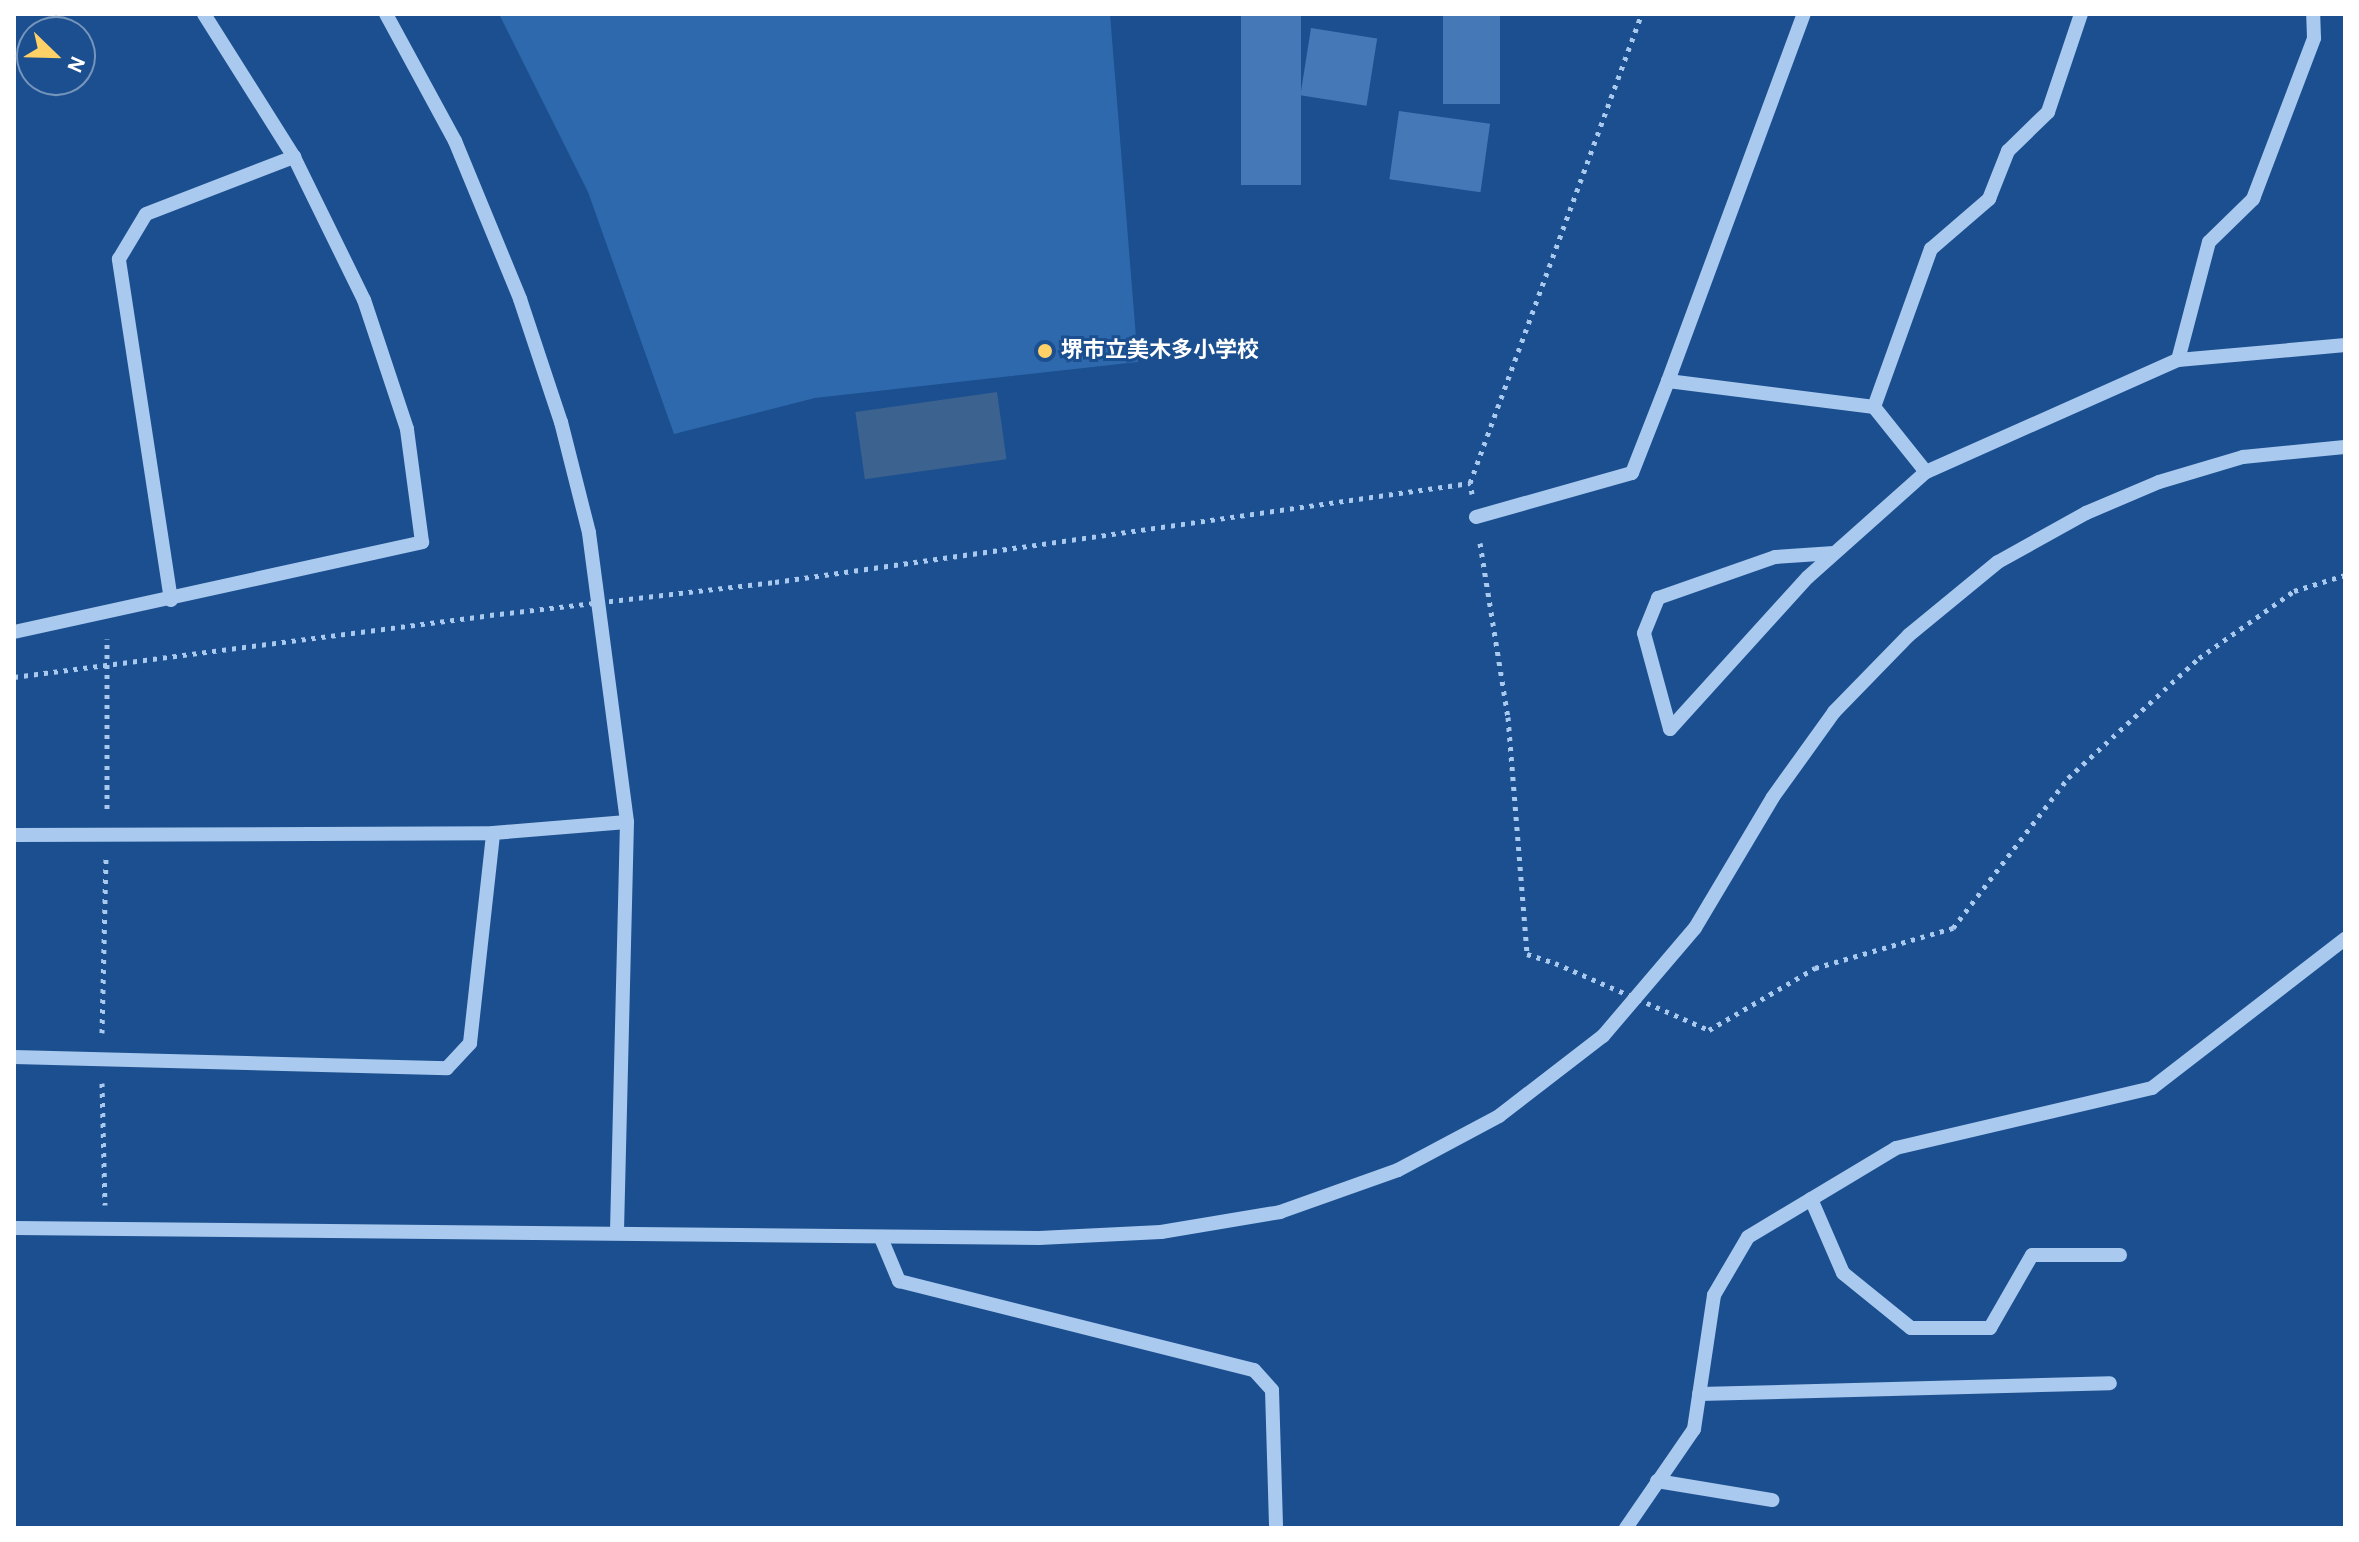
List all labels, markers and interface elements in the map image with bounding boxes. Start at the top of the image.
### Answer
north arrow [16,16,96,96]
text: N [63,53,89,76]
place label: 堺市立美木多小学校 [1061,338,1259,364]
marker: 堺市立美木多小学校 [1036,342,1054,360]

